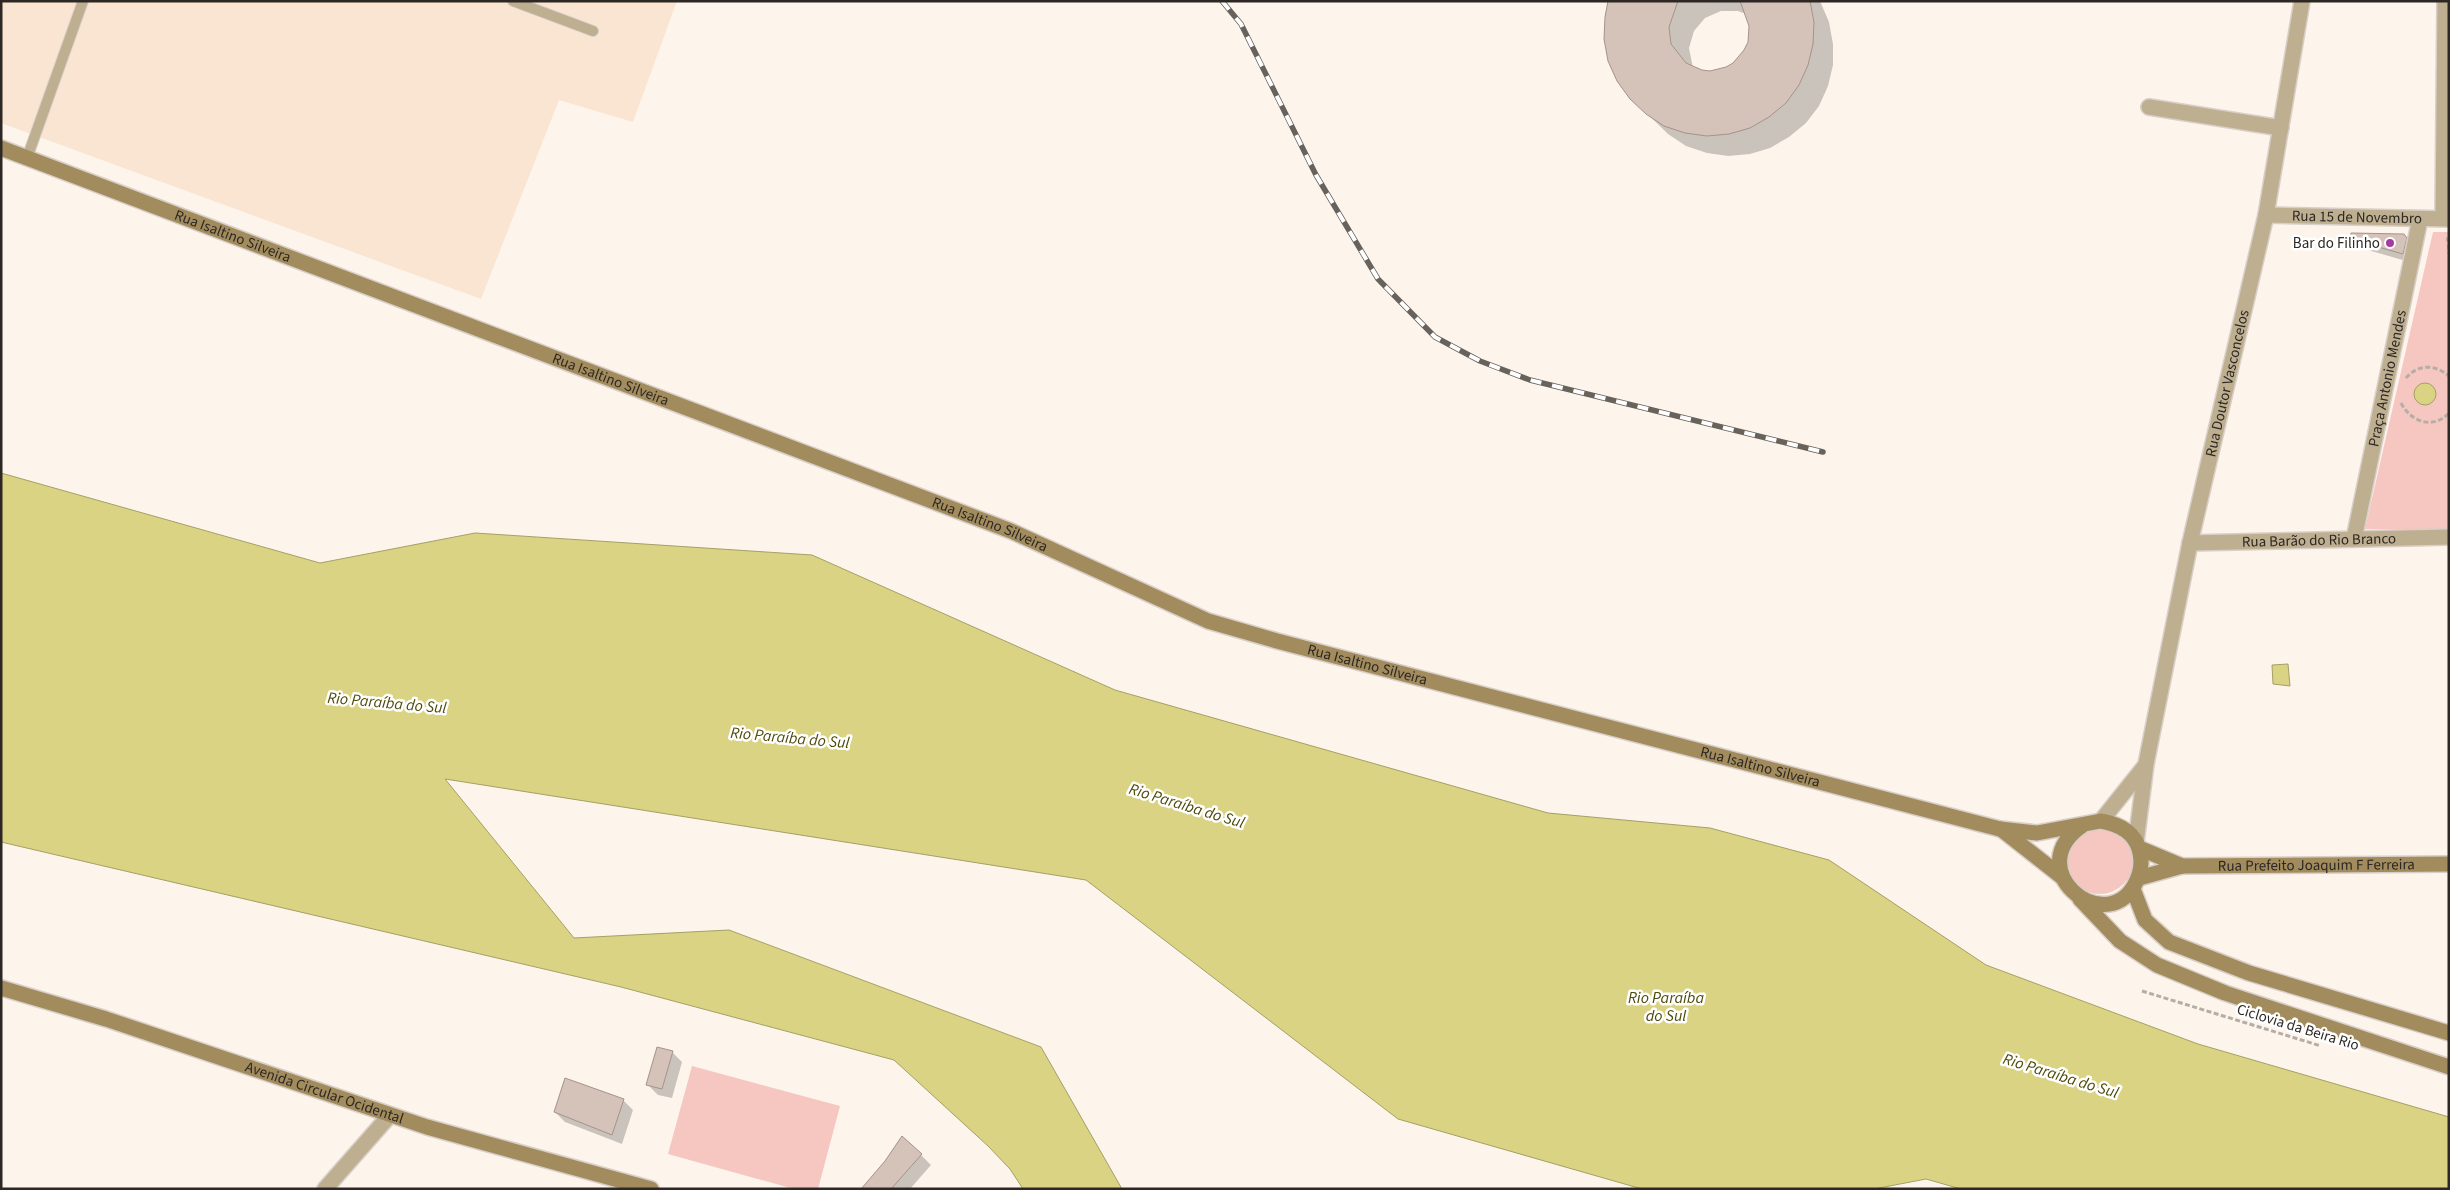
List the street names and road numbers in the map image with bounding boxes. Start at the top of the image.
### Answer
street label: Rua Isaltino Silveira [171,205,294,268]
street label: Rua 15 de Novembro [2292,206,2422,229]
street label: Rua Doutor Vasconcelos [2200,308,2255,459]
street label: Praça Antonio Mendes [2363,308,2412,449]
street label: Rua Isaltino Silveira [549,348,672,411]
street label: Rua Isaltino Silveira [929,492,1051,557]
street label: Rua Barão do Rio Branco [2242,528,2396,553]
street label: Rua Isaltino Silveira [1305,639,1430,691]
street label: Rua Isaltino Silveira [1698,742,1822,793]
street label: Rua Prefeito Joaquim F Ferreira [2218,854,2415,877]
street label: Ciclovia da Beira Rio [2234,999,2362,1056]
street label: Avenida Circular Ocidental [242,1057,406,1129]

